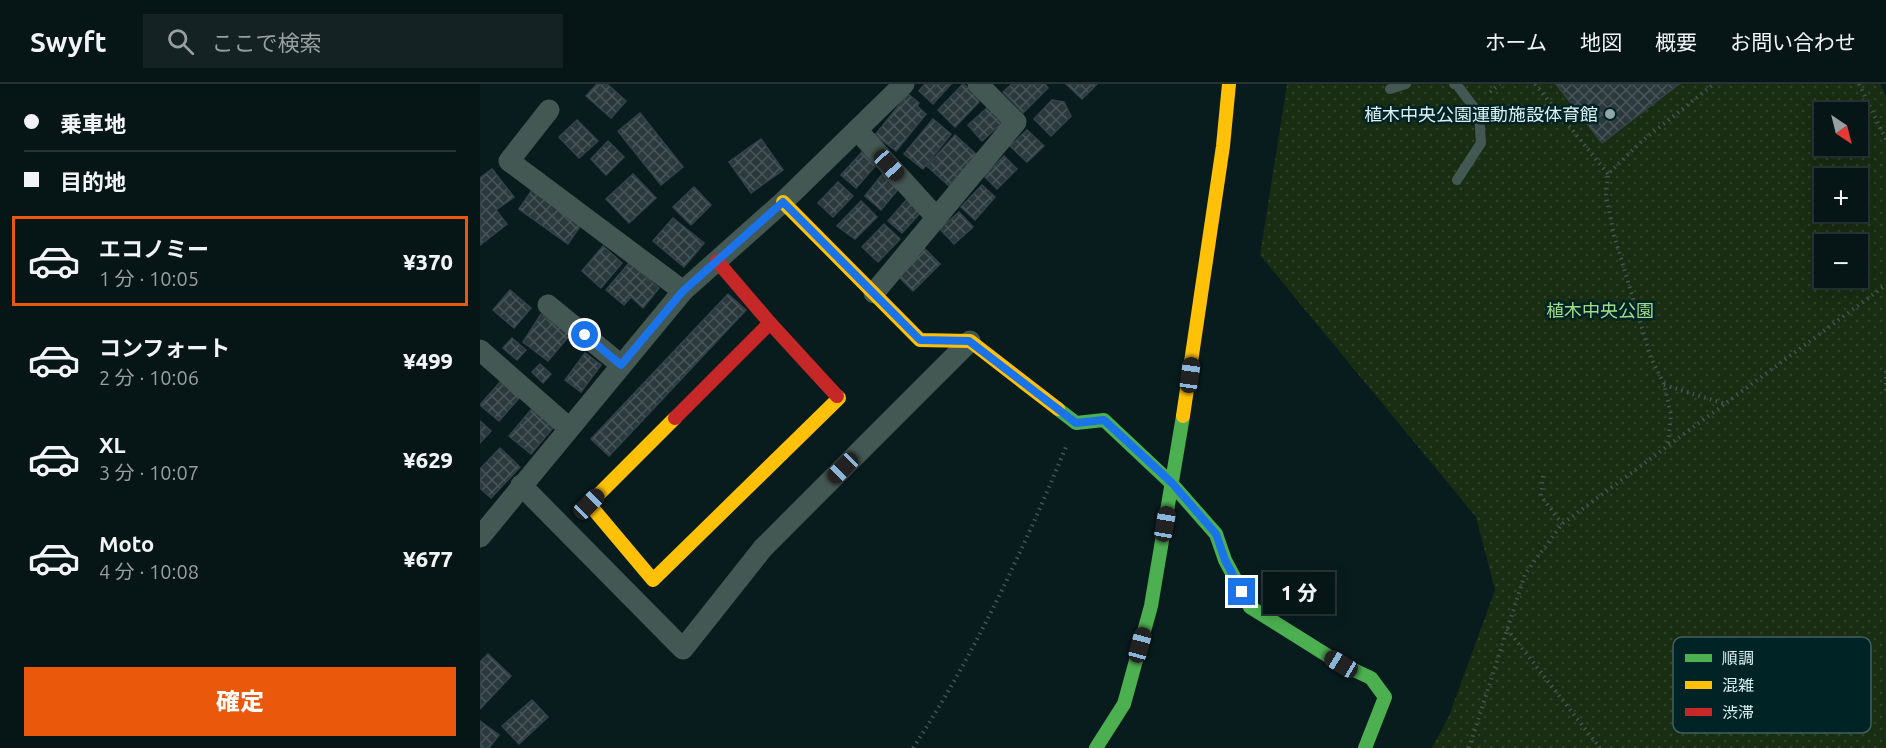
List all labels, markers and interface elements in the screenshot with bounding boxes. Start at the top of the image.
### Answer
search box [143,14,563,68]
icon: search [164,25,197,58]
text: Swyft [30,26,107,57]
text: ここで検索 [212,30,322,55]
text: ホーム [1485,30,1547,54]
text: 地図 [1580,30,1622,54]
text: 概要 [1655,30,1697,54]
text: お問い合わせ [1730,30,1856,54]
north arrow [1814,102,1868,156]
map controls [1814,102,1868,288]
place label: 植木中央公園運動施設体育館 [1364,104,1598,124]
marker: 植木中央公園運動施設体育館 [1603,107,1617,121]
text: 乗車地 [60,111,126,136]
car [870,146,908,184]
button: + [1814,168,1868,222]
text: 目的地 [60,169,126,194]
icon: car [27,234,81,288]
button: − [1814,234,1868,288]
text: エコノミー [99,236,209,261]
text: ¥370 [403,249,453,274]
text: 1 分 · 10:05 [99,267,199,290]
park label: 植木中央公園 [1546,300,1654,320]
route start [571,321,598,348]
icon: car [27,333,81,387]
text: コンフォート [99,335,230,360]
text: ¥499 [403,348,453,373]
car [1179,356,1201,394]
text: 2 分 · 10:06 [99,366,199,389]
icon: car [27,432,81,486]
text: XL [99,432,126,457]
text: ¥629 [403,447,453,472]
car [824,449,862,487]
text: 3 分 · 10:07 [99,461,199,484]
car [570,485,608,523]
car [1153,505,1177,543]
icon: car [27,531,81,585]
text: Moto [99,531,154,556]
text: ¥677 [403,546,453,571]
text: 4 分 · 10:08 [99,560,199,583]
callout: 1 分 [1263,571,1335,613]
route end [1228,578,1255,605]
text: 1 分 [1281,581,1317,604]
car [1127,625,1153,665]
legend [1673,637,1871,733]
car [1321,647,1361,681]
text: 順調 [1722,649,1754,667]
button: 確定 [24,667,456,736]
text: 混雑 [1722,676,1754,694]
text: 渋滞 [1722,703,1754,721]

